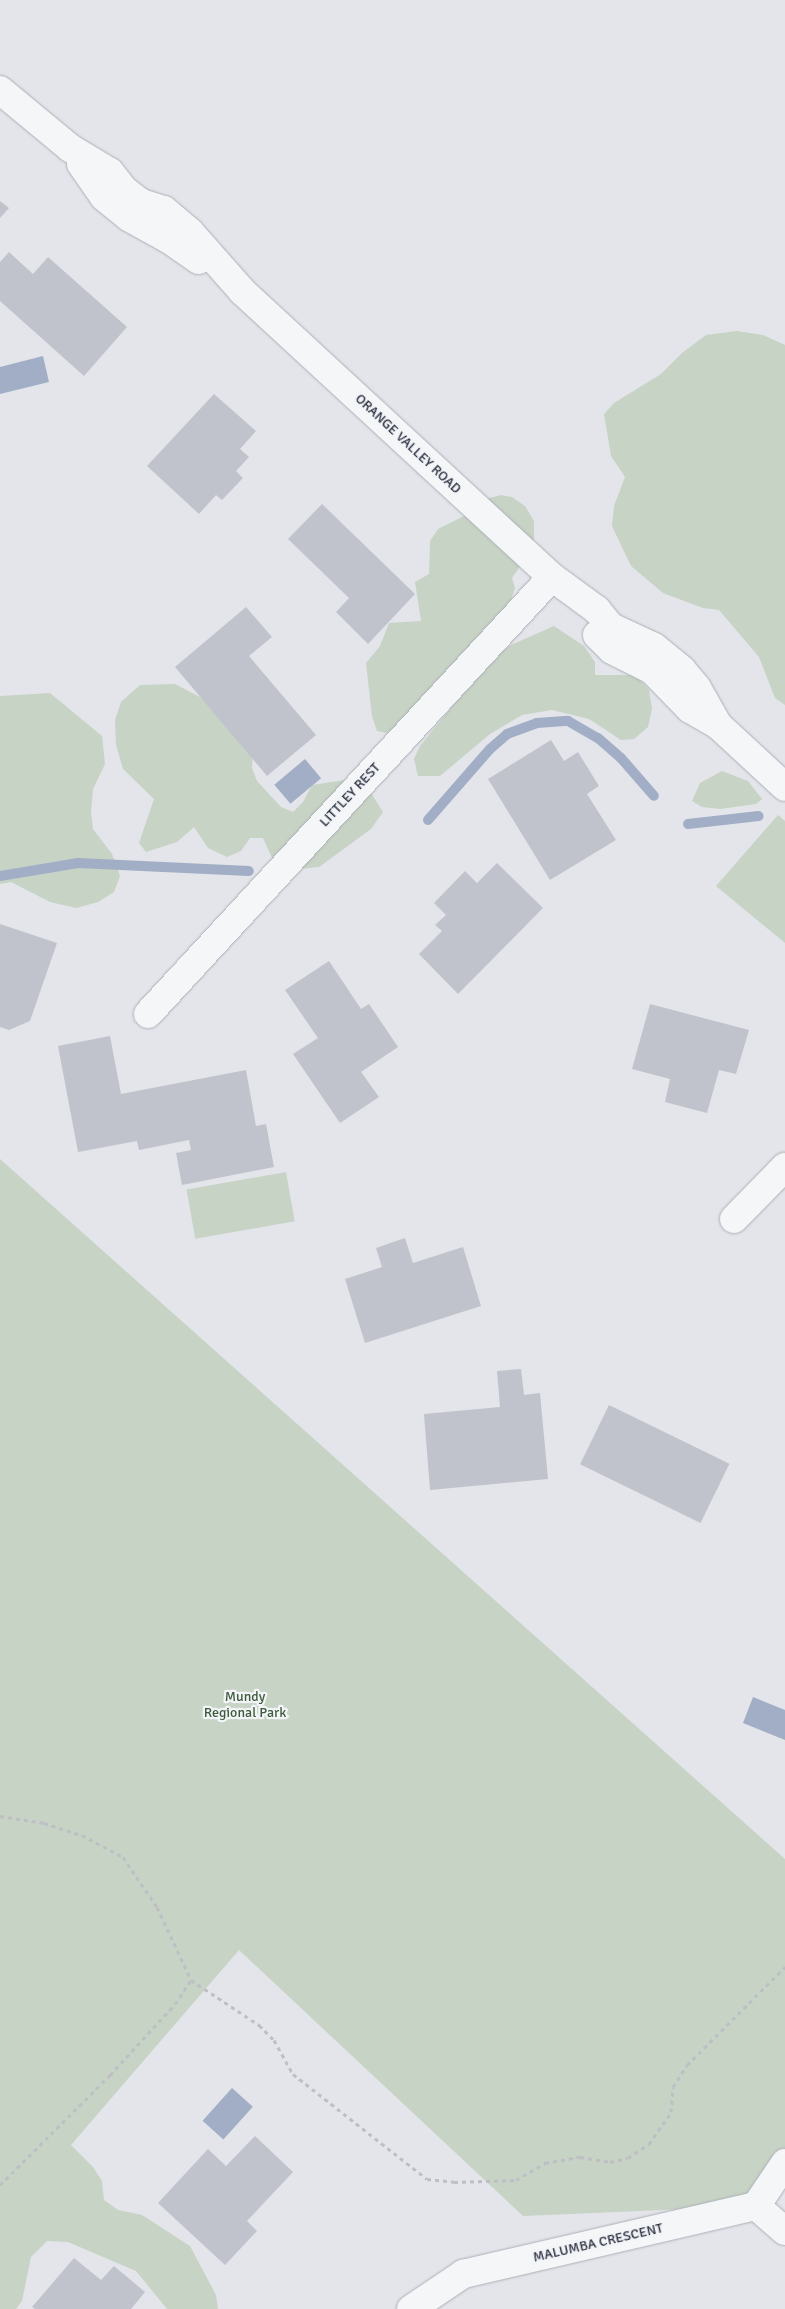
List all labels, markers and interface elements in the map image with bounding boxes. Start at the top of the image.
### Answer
street label: ORANGE VALLEY ROAD [352,391,464,497]
street label: LITTLEY REST [316,760,384,830]
park label: Mundy Regional Park [204,1689,286,1721]
street label: MALUMBA CRESCENT [531,2220,665,2266]

